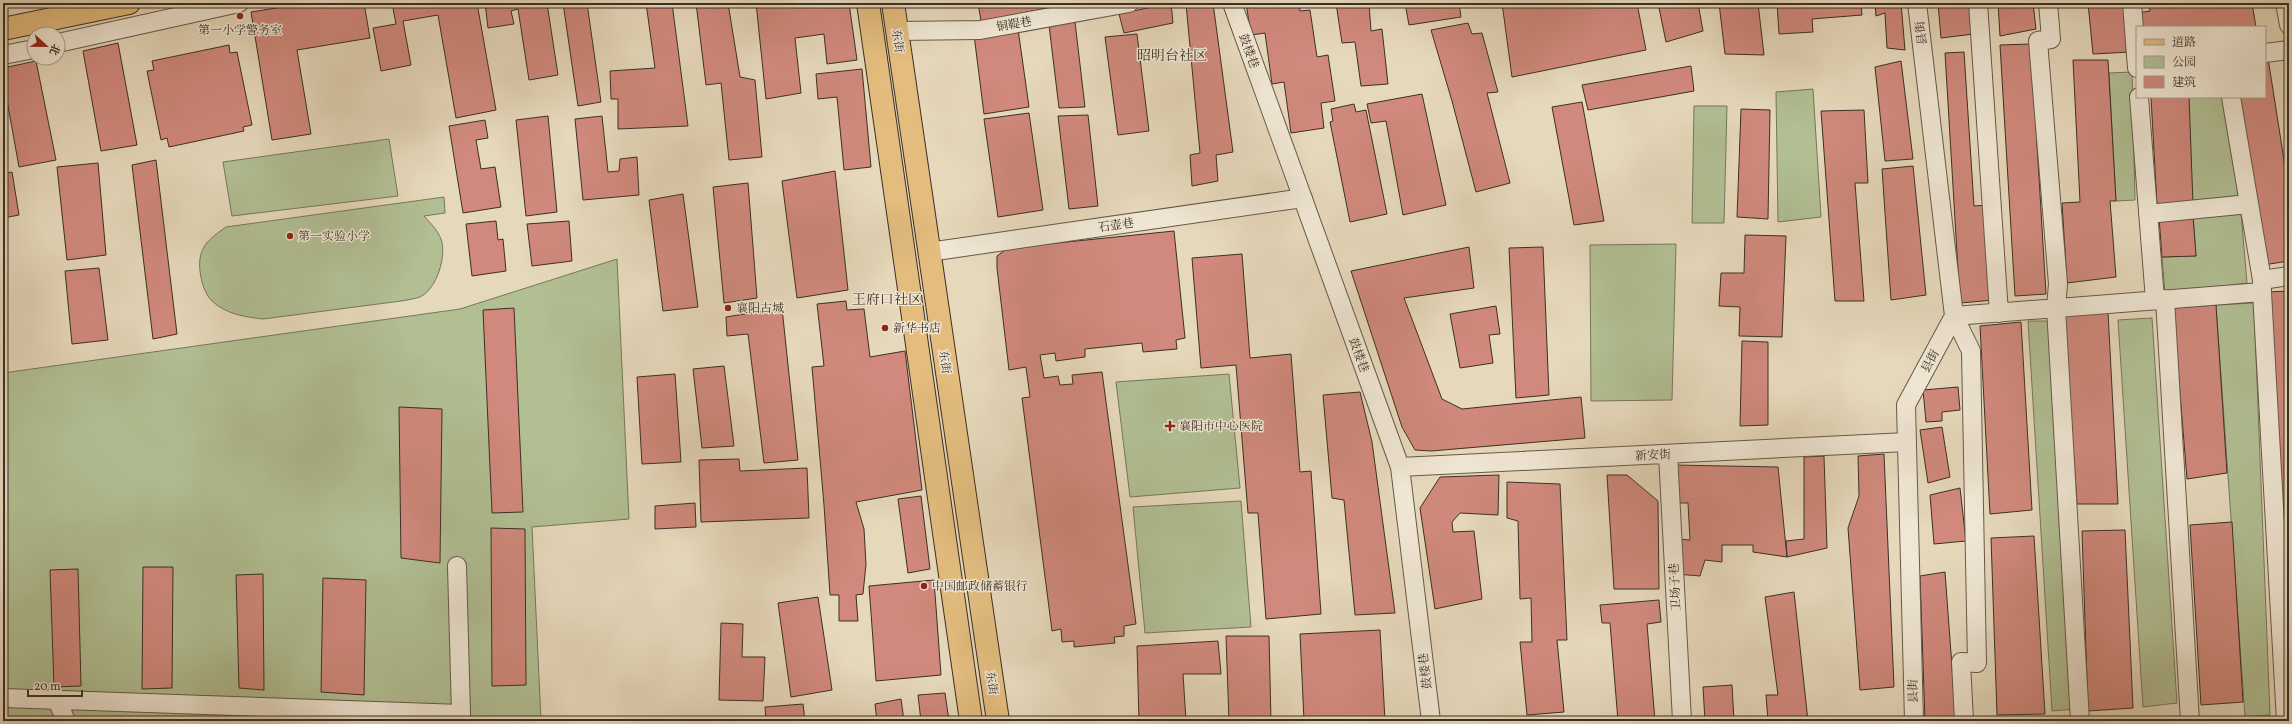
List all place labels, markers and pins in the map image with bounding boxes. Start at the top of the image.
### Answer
marker: 第一小学警务室 [235,11,245,21]
place label: 第一小学警务室 [198,23,282,39]
place label: 第一实验小学 [298,229,370,245]
marker: 第一实验小学 [285,231,295,241]
place label: 襄阳古城 [736,301,784,317]
marker: 襄阳古城 [723,303,733,313]
place label: 新华书店 [893,321,941,337]
marker: 新华书店 [880,323,890,333]
place label: 襄阳市中心医院 [1179,419,1263,435]
marker: 襄阳市中心医院 [1164,420,1176,432]
place label: 中国邮政储蓄银行 [932,579,1028,595]
marker: 中国邮政储蓄银行 [919,581,929,591]

